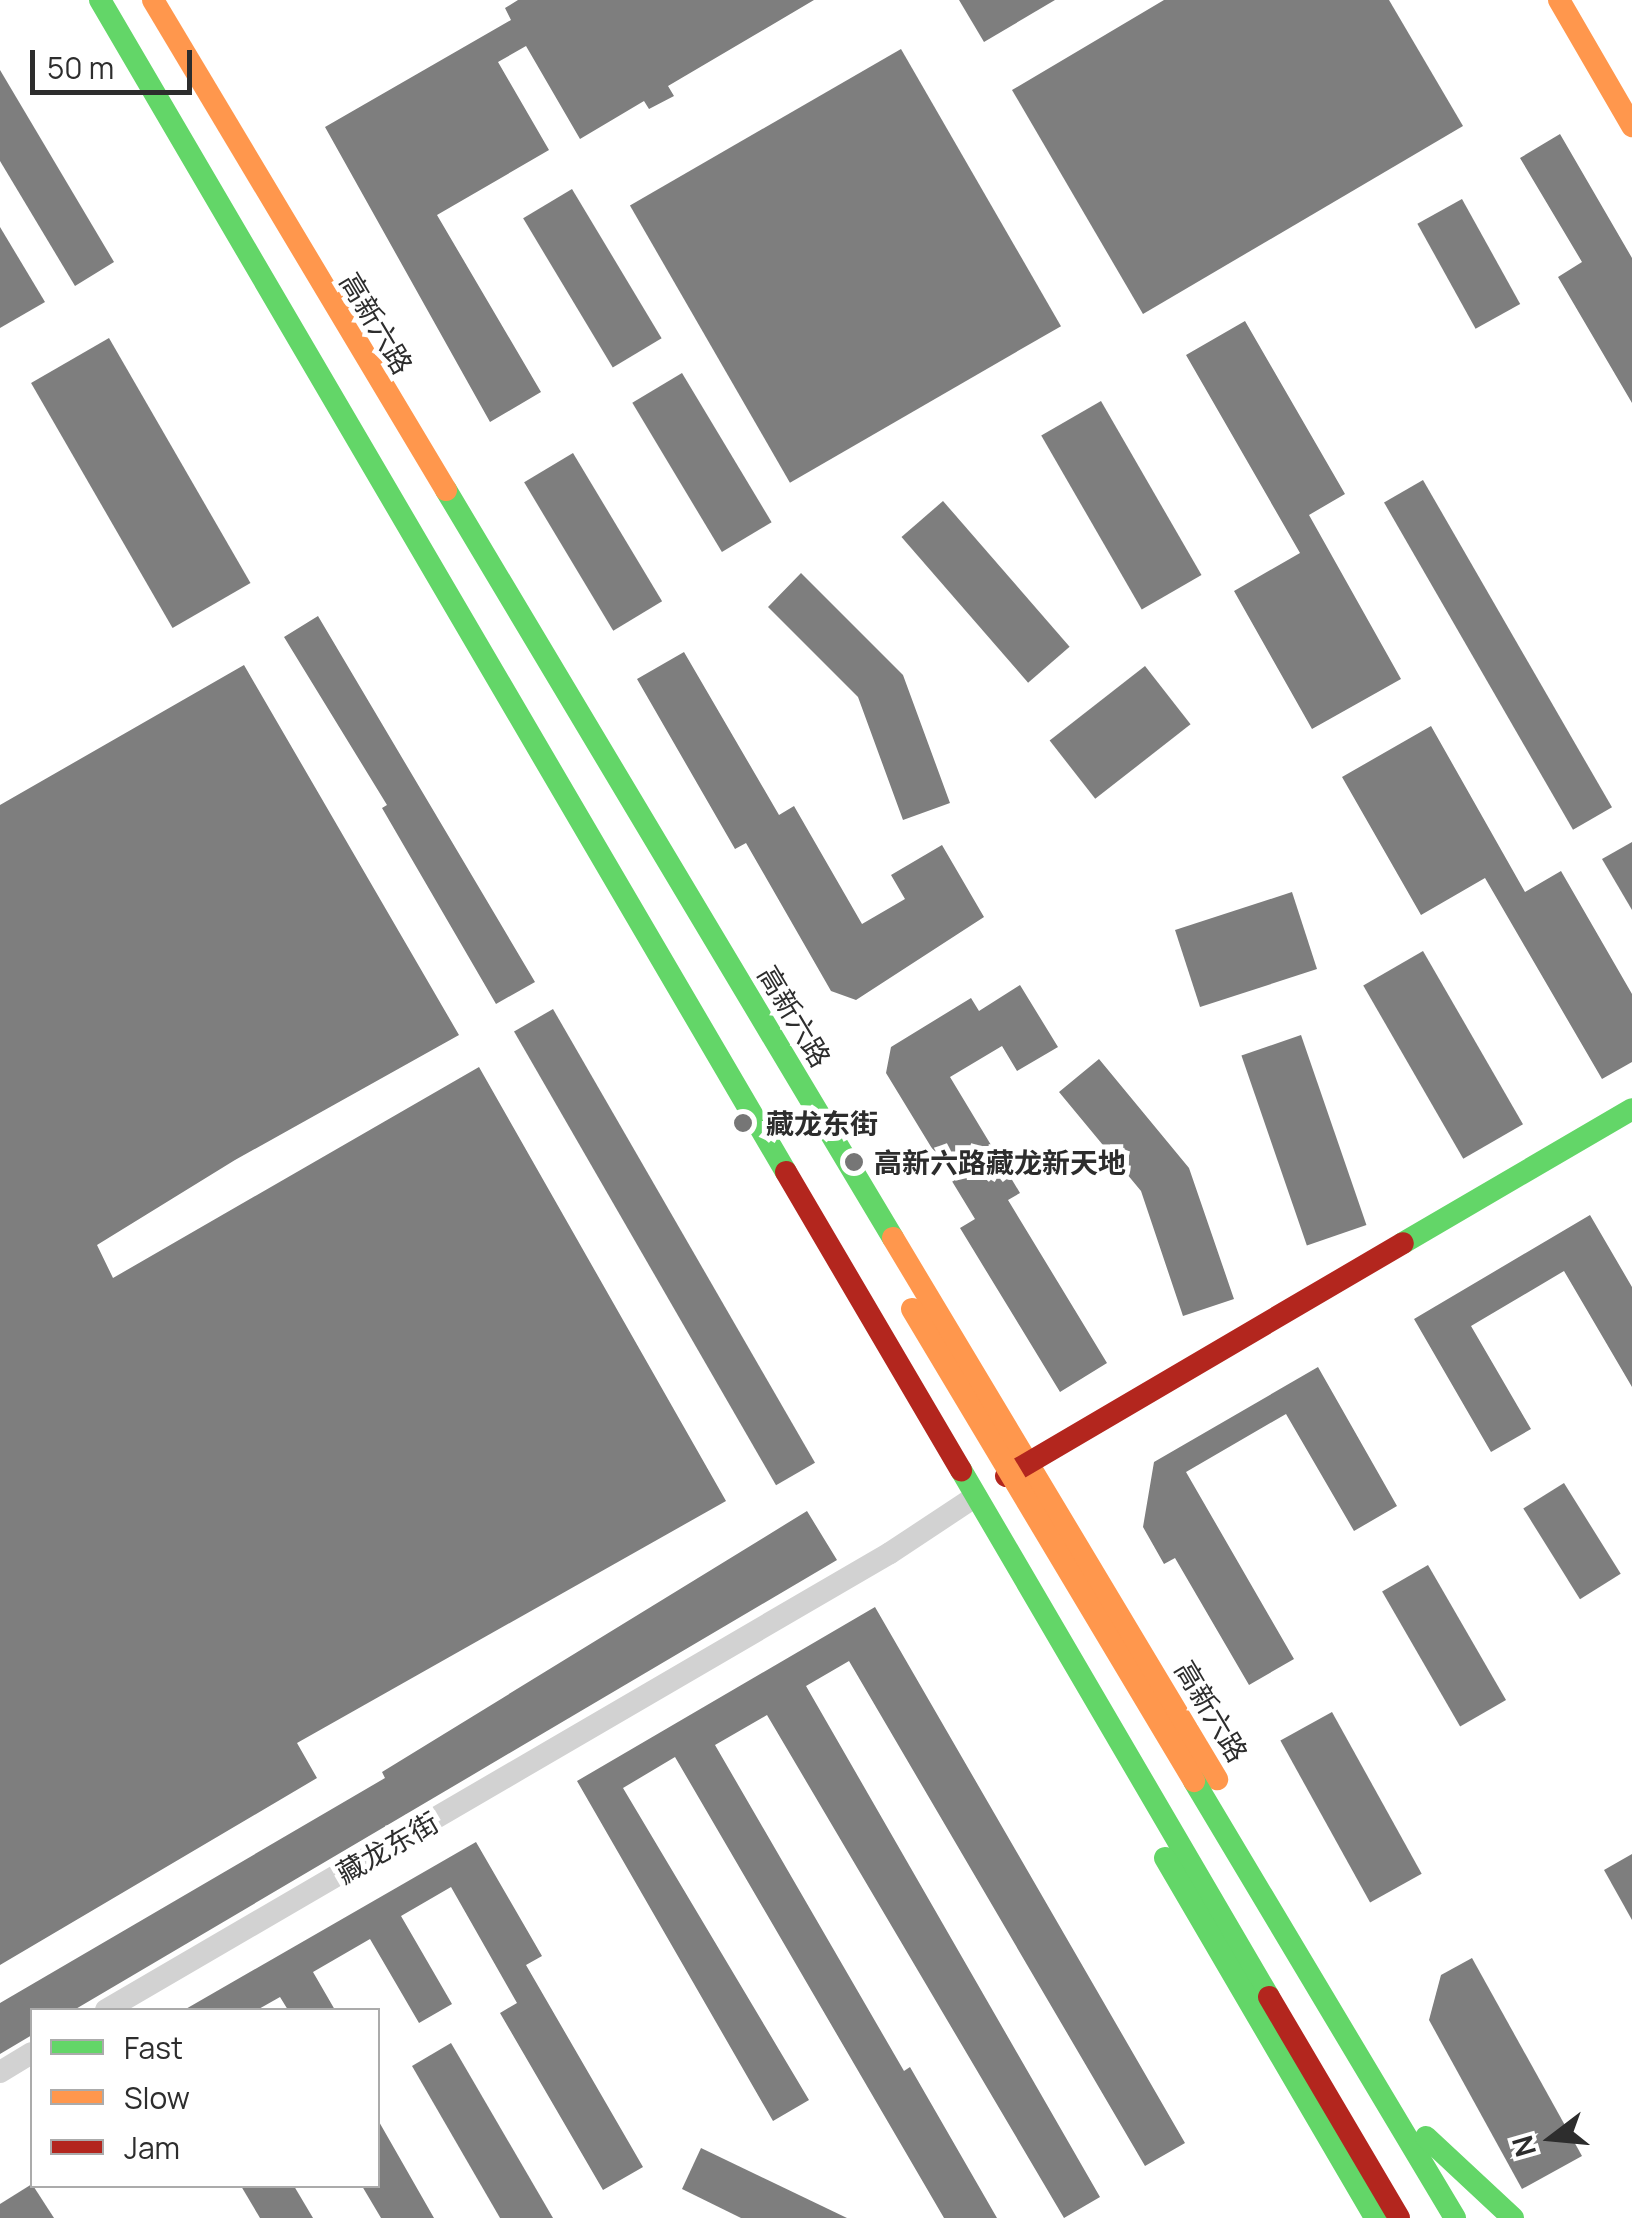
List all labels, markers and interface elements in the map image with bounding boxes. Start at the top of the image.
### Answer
scale bar [35,30,198,92]
text: 50 m [47,47,114,88]
street label: 高新六路 [334,266,420,380]
street label: 高新六路 [752,959,838,1073]
place label: 藏龙东街 [766,1106,878,1140]
marker: 藏龙东街 [730,1110,756,1136]
place label: 高新六路藏龙新天地 [874,1145,1126,1179]
marker: 高新六路藏龙新天地 [843,1151,865,1173]
street label: 高新六路 [1169,1654,1255,1768]
street label: 藏龙东街 [330,1804,444,1890]
legend [30,2008,380,2188]
text: Fast [124,2027,183,2068]
text: Slow [124,2077,190,2118]
north arrow [1502,2088,1602,2188]
text: Jam [124,2127,180,2168]
text: N [1502,2131,1544,2161]

